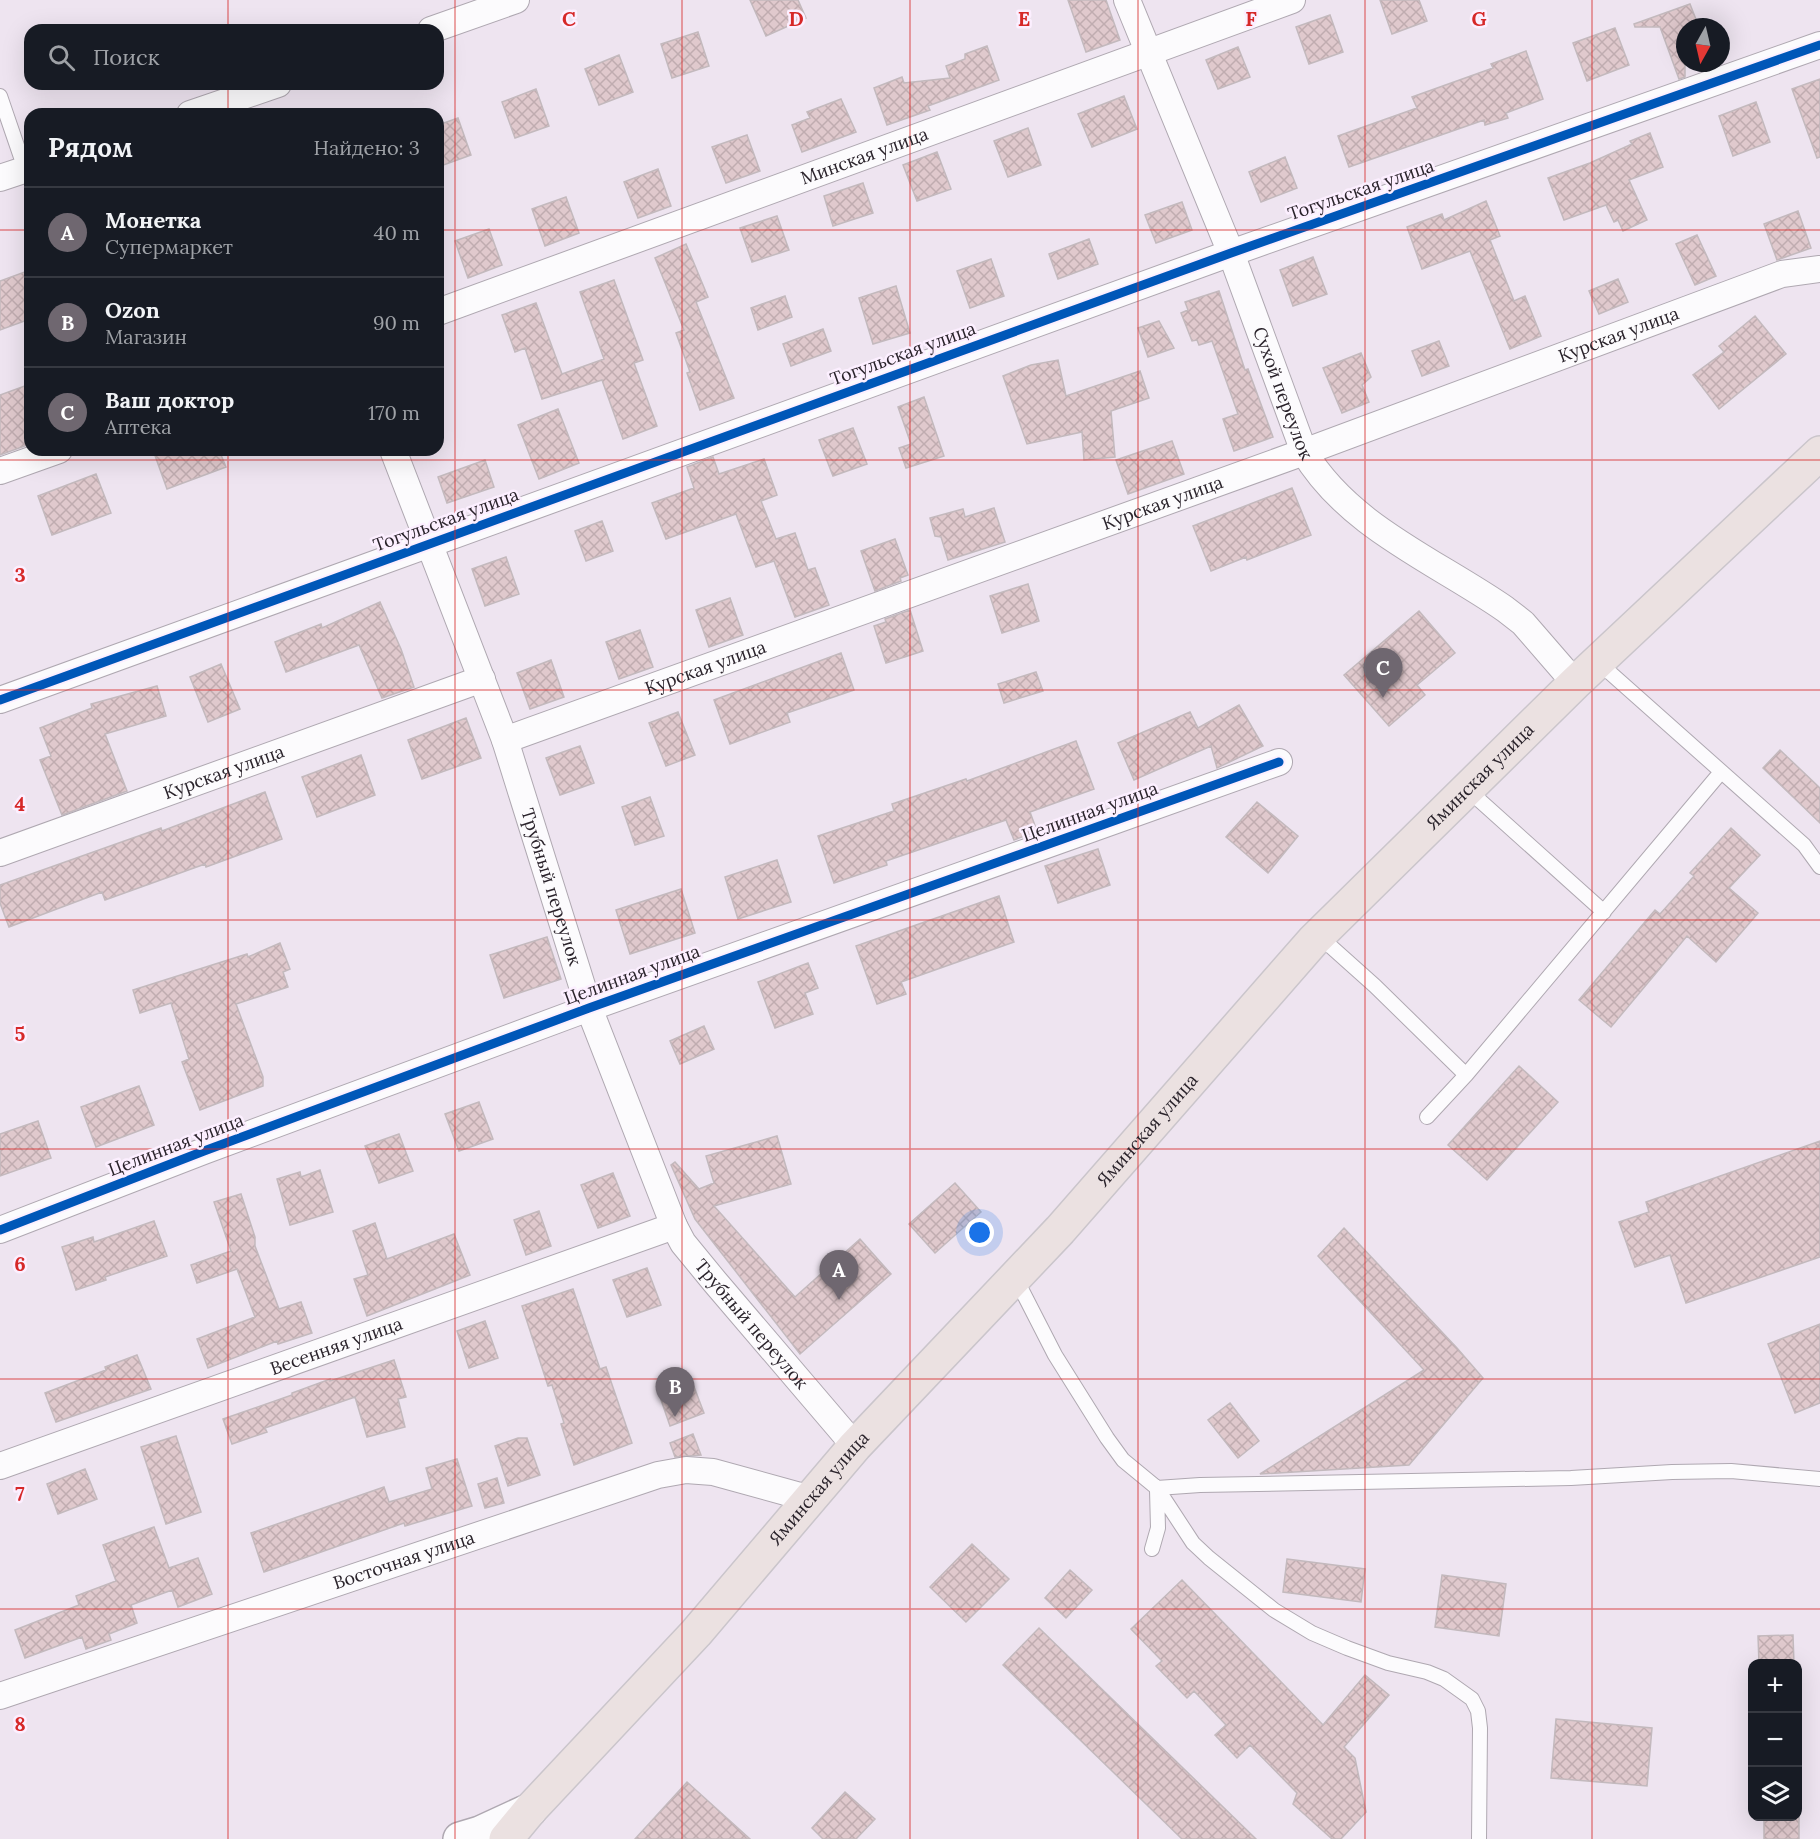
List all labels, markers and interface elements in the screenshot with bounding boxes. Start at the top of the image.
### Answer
text: C [562,6,576,31]
text: D [788,6,804,31]
text: E [1018,6,1030,31]
text: F [1245,6,1257,31]
text: G [1471,6,1487,31]
north arrow [1676,18,1730,72]
search box [24,24,444,90]
icon: search [45,41,78,74]
text: Поиск [93,43,159,71]
street label: Минская улица [797,122,931,190]
text: Рядом [48,131,133,164]
text: Найдено: 3 [314,135,420,160]
street label: Тогульская улица [1285,154,1437,225]
text: Монетка [105,206,201,234]
text: A [61,220,74,245]
text: 40 m [374,220,420,245]
text: Супермаркет [105,234,233,259]
text: Ozon [105,296,160,324]
street label: Курская улица [1555,301,1682,367]
text: B [61,310,74,335]
text: 90 m [373,310,420,335]
street label: Тогульская улица [827,317,979,391]
text: Магазин [105,324,187,349]
street label: Сухой переулок [1248,324,1318,464]
text: Ваш доктор [105,386,234,414]
text: C [61,400,74,425]
text: 170 m [368,400,420,425]
text: Аптека [105,414,172,439]
street label: Курская улица [1099,470,1226,535]
street label: Тогульская улица [370,483,522,557]
text: 3 [14,562,26,587]
street label: Курская улица [642,635,769,700]
pin: C [1364,648,1402,698]
street label: Яминская улица [1421,718,1539,835]
street label: Курская улица [160,739,287,804]
street label: Целинная улица [1019,776,1161,847]
text: 4 [15,791,26,816]
street label: Трубный переулок [516,805,587,969]
street label: Целинная улица [561,939,703,1010]
text: 5 [15,1021,26,1046]
street label: Яминская улица [1091,1069,1203,1191]
street label: Целинная улица [105,1108,247,1181]
your location [965,1218,994,1247]
pin: A [820,1250,858,1300]
text: 6 [14,1251,26,1276]
street label: Трубный переулок [690,1254,814,1394]
street label: Весенняя улица [267,1312,405,1380]
pin: B [656,1368,694,1417]
street label: Яминская улица [763,1426,874,1550]
text: 7 [15,1481,25,1506]
street label: Восточная улица [330,1525,477,1594]
map controls [1748,1659,1802,1821]
button: + [1748,1659,1802,1713]
text: 8 [14,1711,26,1736]
button: − [1748,1713,1802,1767]
button: layers [1748,1767,1802,1821]

